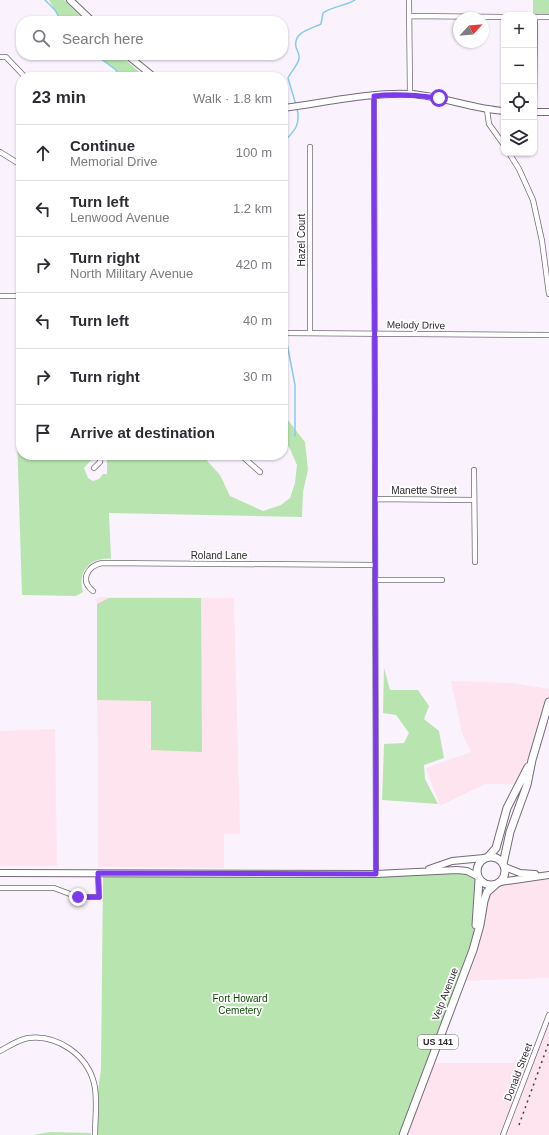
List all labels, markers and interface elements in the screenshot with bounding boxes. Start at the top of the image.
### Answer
north arrow [453,12,489,48]
map controls [501,12,537,156]
button: + [501,12,537,48]
search box [16,16,288,60]
icon: search [30,27,52,49]
text: Search here [62,30,144,47]
button: − [501,48,537,84]
button: locate [501,84,537,120]
text: 23 min [32,88,86,107]
route start [430,89,448,107]
text: Walk · 1.8 km [193,91,272,106]
button: layers [501,120,537,156]
text: Continue [70,137,135,154]
icon: ahead [32,142,54,164]
text: 100 m [236,145,272,160]
text: Memorial Drive [70,154,157,169]
text: Turn left [70,193,129,210]
icon: left [32,198,54,220]
text: 1.2 km [233,201,272,216]
text: Lenwood Avenue [70,210,170,225]
street label: Hazel Court [296,213,307,266]
text: Turn right [70,249,140,266]
icon: right [32,254,54,276]
text: 420 m [236,257,272,272]
text: North Military Avenue [70,266,193,281]
icon: left [32,310,54,332]
text: Turn left [70,312,129,329]
text: 40 m [243,313,272,328]
street label: Melody Drive [387,319,446,331]
icon: right [32,366,54,388]
text: Turn right [70,368,140,385]
text: 30 m [243,369,272,384]
icon: arrive [32,422,54,444]
text: Arrive at destination [70,424,215,441]
street label: Manette Street [391,485,457,496]
street label: Roland Lane [191,550,248,561]
route end [69,888,87,906]
street label: Velp Avenue [430,966,460,1022]
park label: Fort Howard Cemetery [212,993,268,1016]
road number: US 141 [418,1035,458,1049]
street label: Donald Street [502,1041,534,1103]

